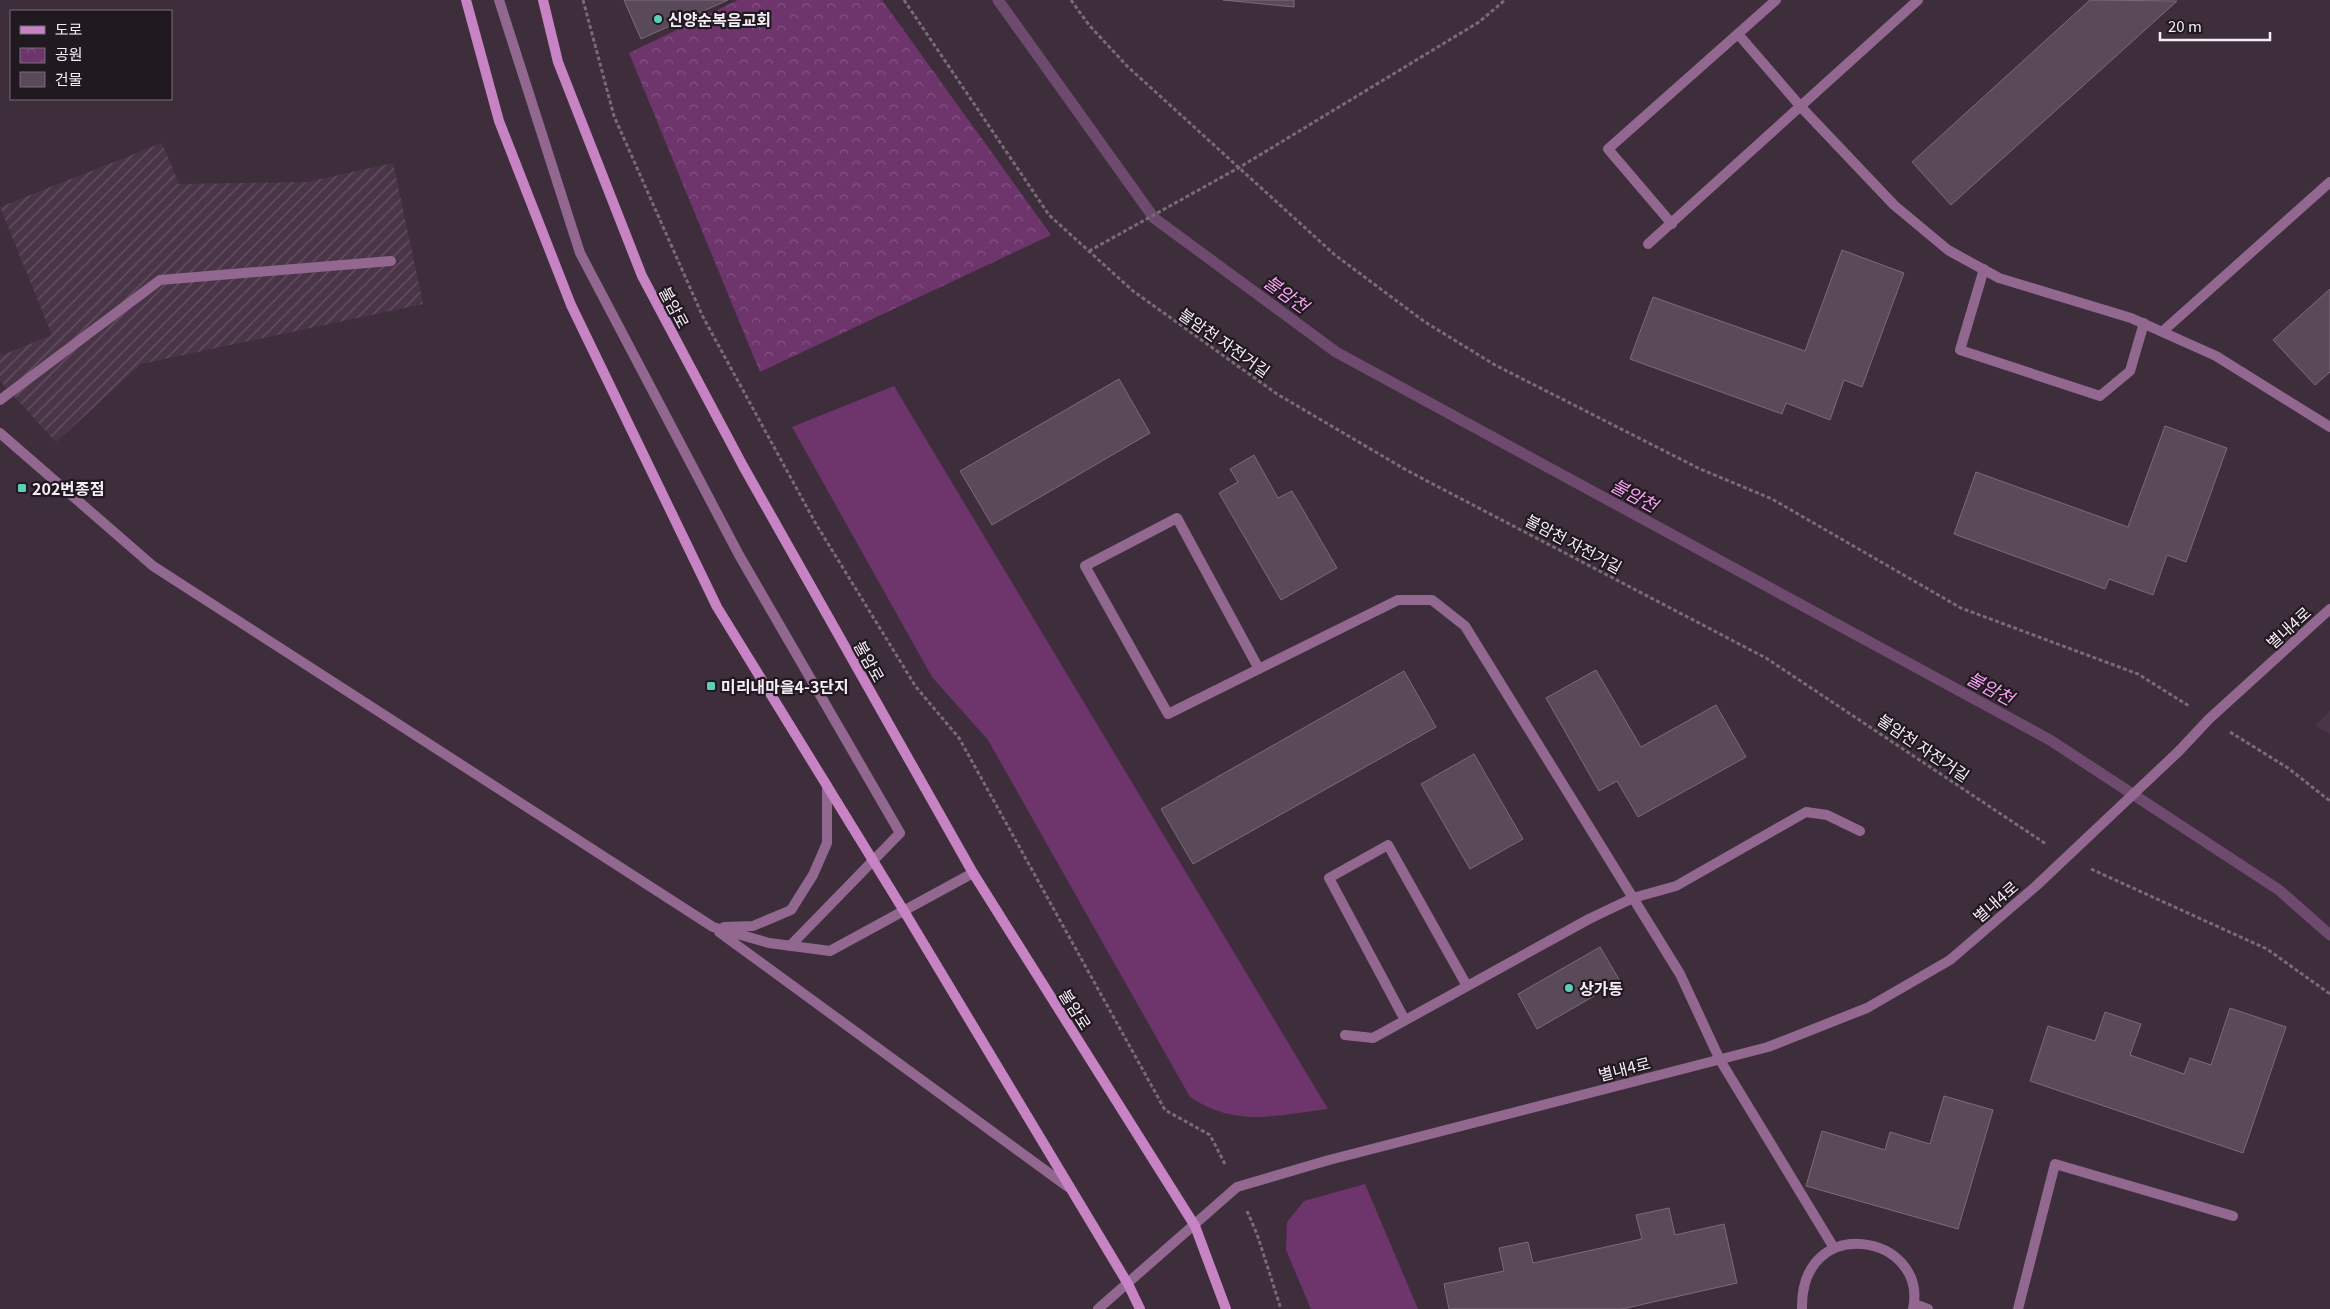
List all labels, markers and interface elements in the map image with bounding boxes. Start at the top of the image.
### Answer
place label: 신양순복음교회 [668,7,771,31]
legend [10,10,172,100]
scale bar [2160,10,2270,42]
marker: 신양순복음교회 [652,13,664,25]
text: 20 m [2168,15,2202,36]
text: 도로 [55,18,83,39]
text: 공원 [55,43,83,64]
text: 건물 [55,68,83,89]
water label: 불암천 [1259,268,1317,320]
street label: 불암로 [654,282,696,332]
street label: 불암천 자전거길 [1174,302,1276,382]
water label: 불암천 [1607,471,1665,518]
place label: 202번종점 [32,476,104,500]
marker: 202번종점 [16,482,28,494]
street label: 불암천 자전거길 [1521,507,1627,579]
street label: 별내4로 [2260,600,2316,654]
street label: 불암로 [849,636,891,686]
water label: 불암천 [1963,664,2021,711]
place label: 미리내마을4-3단지 [721,674,849,698]
marker: 미리내마을4-3단지 [705,680,717,692]
street label: 불암천 자전거길 [1873,707,1975,787]
street label: 별내4로 [1967,874,2023,927]
place label: 상가동 [1579,976,1623,1000]
marker: 상가동 [1563,982,1575,994]
street label: 불암로 [1054,984,1098,1034]
street label: 별내4로 [1595,1050,1653,1086]

